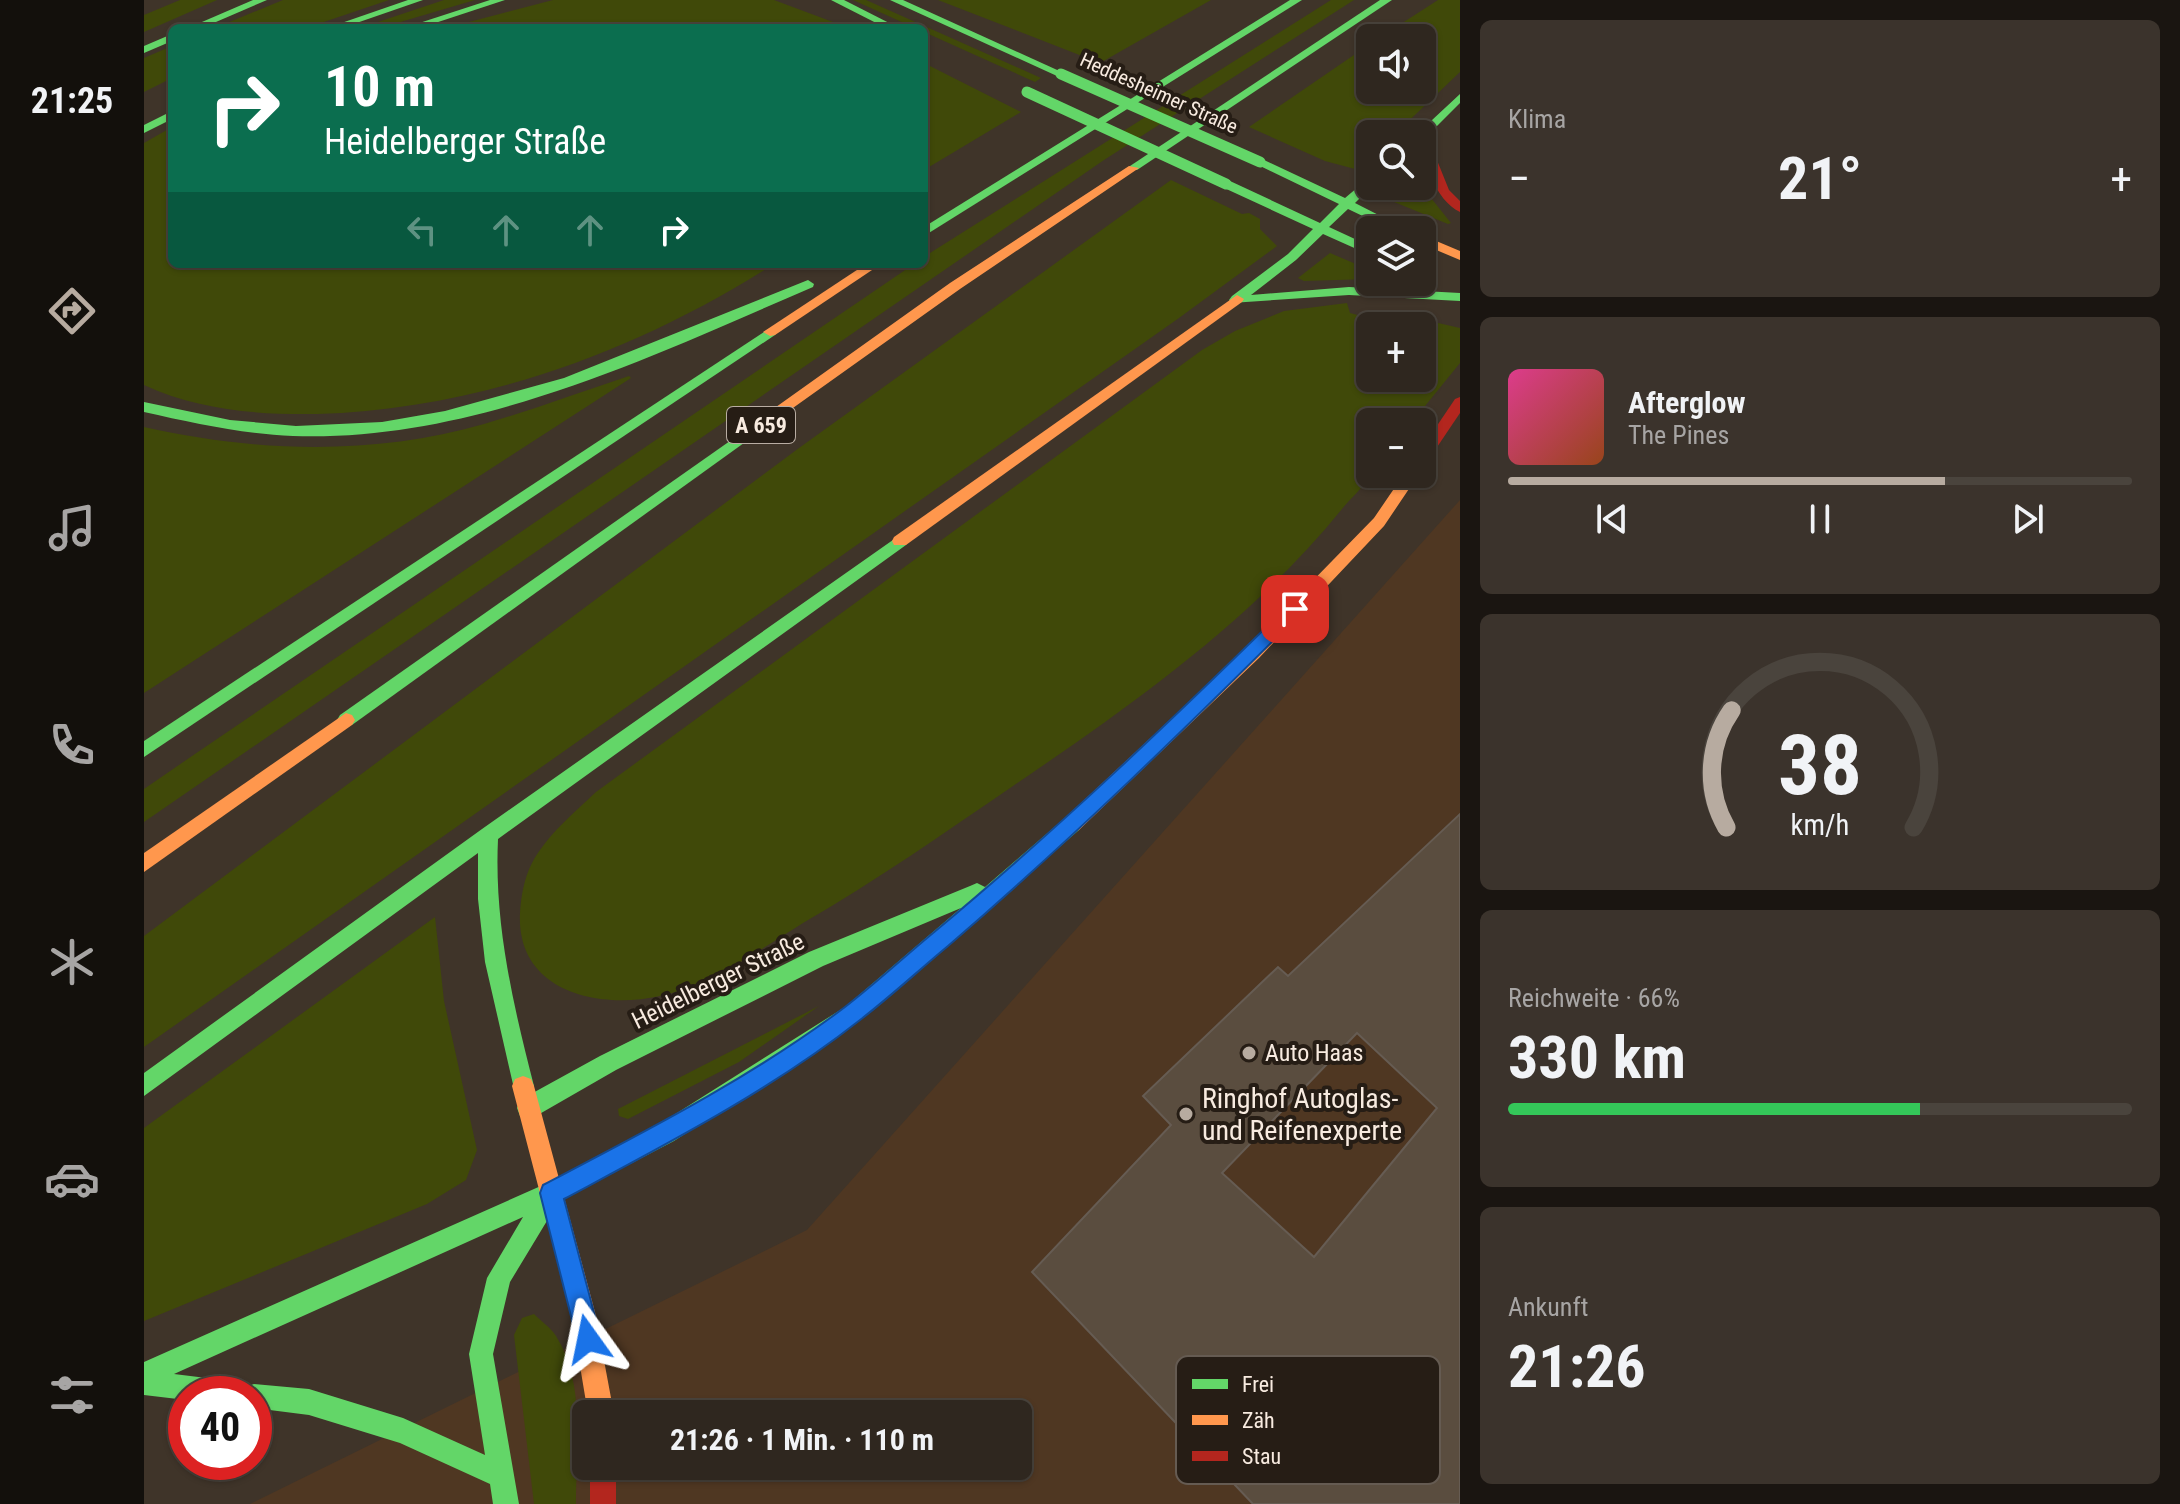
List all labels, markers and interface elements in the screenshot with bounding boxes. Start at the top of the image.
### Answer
map controls [1356,24,1436,488]
button: sound [1356,24,1436,104]
street label: Heddesheimer Straße [1076,47,1242,139]
text: 10 m [324,54,435,120]
icon: right [192,56,296,160]
text: 21:25 [31,80,113,122]
text: Klima [1508,104,1566,134]
button: search [1356,120,1436,200]
text: Heidelberger Straße [324,121,606,163]
text: 21° [1778,143,1862,214]
text: − [1508,153,1530,205]
text: + [2110,153,2132,205]
icon: left [400,208,444,252]
icon: ahead [484,208,528,252]
icon: ahead [568,208,612,252]
icon: right [652,208,696,252]
button: layers [1356,216,1436,296]
icon: directions [44,283,100,339]
button: + [1356,312,1436,392]
text: Afterglow [1628,385,1746,420]
road number: A 659 [727,407,795,443]
button: − [1356,408,1436,488]
text: The Pines [1628,420,1729,450]
icon: previous [1590,497,1634,541]
icon: pause [1798,497,1842,541]
icon: next [2006,497,2050,541]
icon: music [44,500,100,556]
pin [1261,575,1329,643]
icon: arrive [1273,587,1317,631]
icon: phone [44,717,100,773]
text: 38 [1778,717,1862,814]
text: km/h [1791,808,1849,842]
street label: Heidelberger Straße [627,927,809,1035]
icon: climate [44,934,100,990]
text: Reichweite · 66% [1508,983,1680,1013]
text: 330 km [1508,1022,1686,1093]
place label: Auto Haas [1265,1039,1364,1067]
marker: Auto Haas [1240,1044,1258,1062]
place label: Ringhof Autoglas- und Reifenexperte [1202,1082,1402,1147]
marker: Ringhof Autoglas- und Reifenexperte [1177,1105,1195,1123]
icon: car [44,1151,100,1207]
text: Ankunft [1508,1292,1588,1322]
position arrow [546,1297,630,1381]
text: 21:26 [1508,1331,1646,1402]
legend [1176,1356,1440,1484]
icon: filters [44,1367,100,1423]
text: Frei [1242,1372,1274,1397]
speed limit sign: 40 [168,1376,272,1480]
text: Zäh [1242,1408,1275,1433]
text: 21:26 · 1 Min. · 110 m [670,1422,934,1457]
text: Stau [1242,1444,1281,1469]

